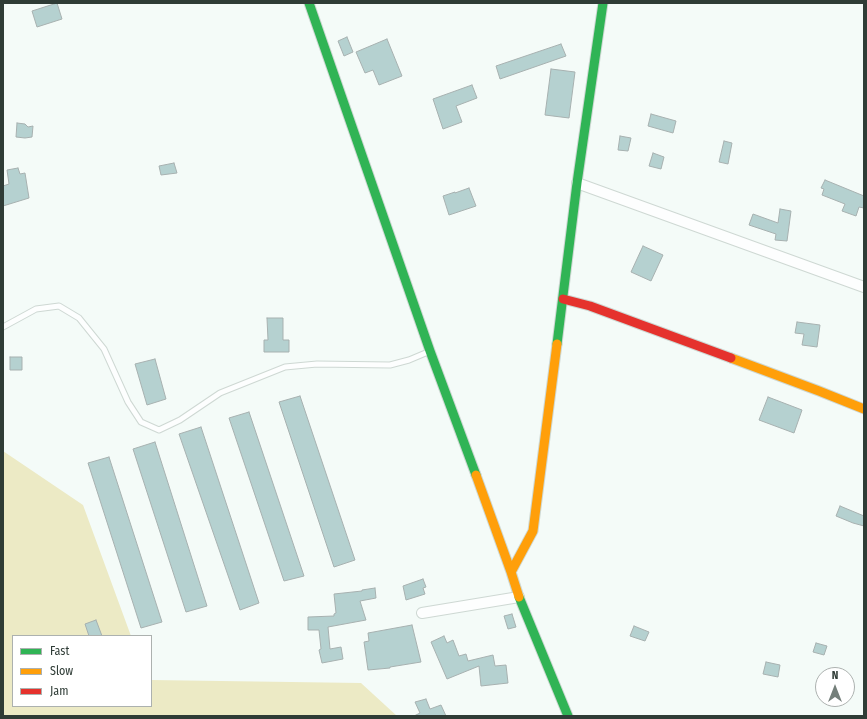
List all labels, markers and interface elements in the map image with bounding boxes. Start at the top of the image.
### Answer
legend [12,635,152,707]
text: Fast [50,644,69,658]
text: Slow [50,664,73,678]
north arrow [815,667,855,707]
text: N [832,669,838,682]
text: Jam [50,684,68,698]

